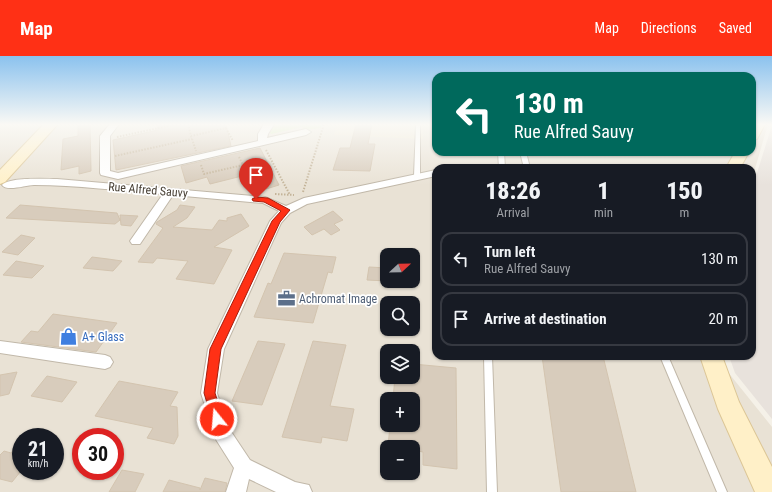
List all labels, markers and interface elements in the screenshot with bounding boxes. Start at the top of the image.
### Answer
text: Map [20,17,53,40]
text: Map [595,20,619,36]
text: Directions [641,20,697,36]
text: Saved [719,20,752,36]
text: 130 m [514,87,584,120]
icon: left [448,88,500,140]
text: Rue Alfred Sauvy [514,121,634,142]
pin [239,158,273,199]
icon: arrive [245,164,267,186]
text: 18:26 [485,177,541,205]
text: 1 [597,177,610,205]
text: 150 [666,177,703,205]
street label: Rue Alfred Sauvy [108,180,188,200]
text: Arrival [496,205,530,220]
text: min [594,205,613,220]
text: m [680,205,689,220]
text: Turn left [484,243,535,261]
north arrow [380,248,420,288]
map controls [380,248,420,480]
icon: left [450,248,472,270]
text: 130 m [701,250,738,268]
text: Rue Alfred Sauvy [484,261,570,276]
office icon: Achromat Image [276,289,296,309]
place label: Achromat Image [299,292,378,306]
button: search [380,296,420,336]
icon: arrive [450,308,472,330]
text: Arrive at destination [484,310,607,328]
text: 20 m [708,310,738,328]
shop icon: A+ Glass [59,327,79,347]
place label: A+ Glass [82,330,124,344]
button: layers [380,344,420,384]
button: + [380,392,420,432]
position arrow [196,398,238,440]
speed limit sign: 30 [72,428,124,480]
text: 21 [28,437,48,461]
button: − [380,440,420,480]
text: km/h [28,458,48,469]

